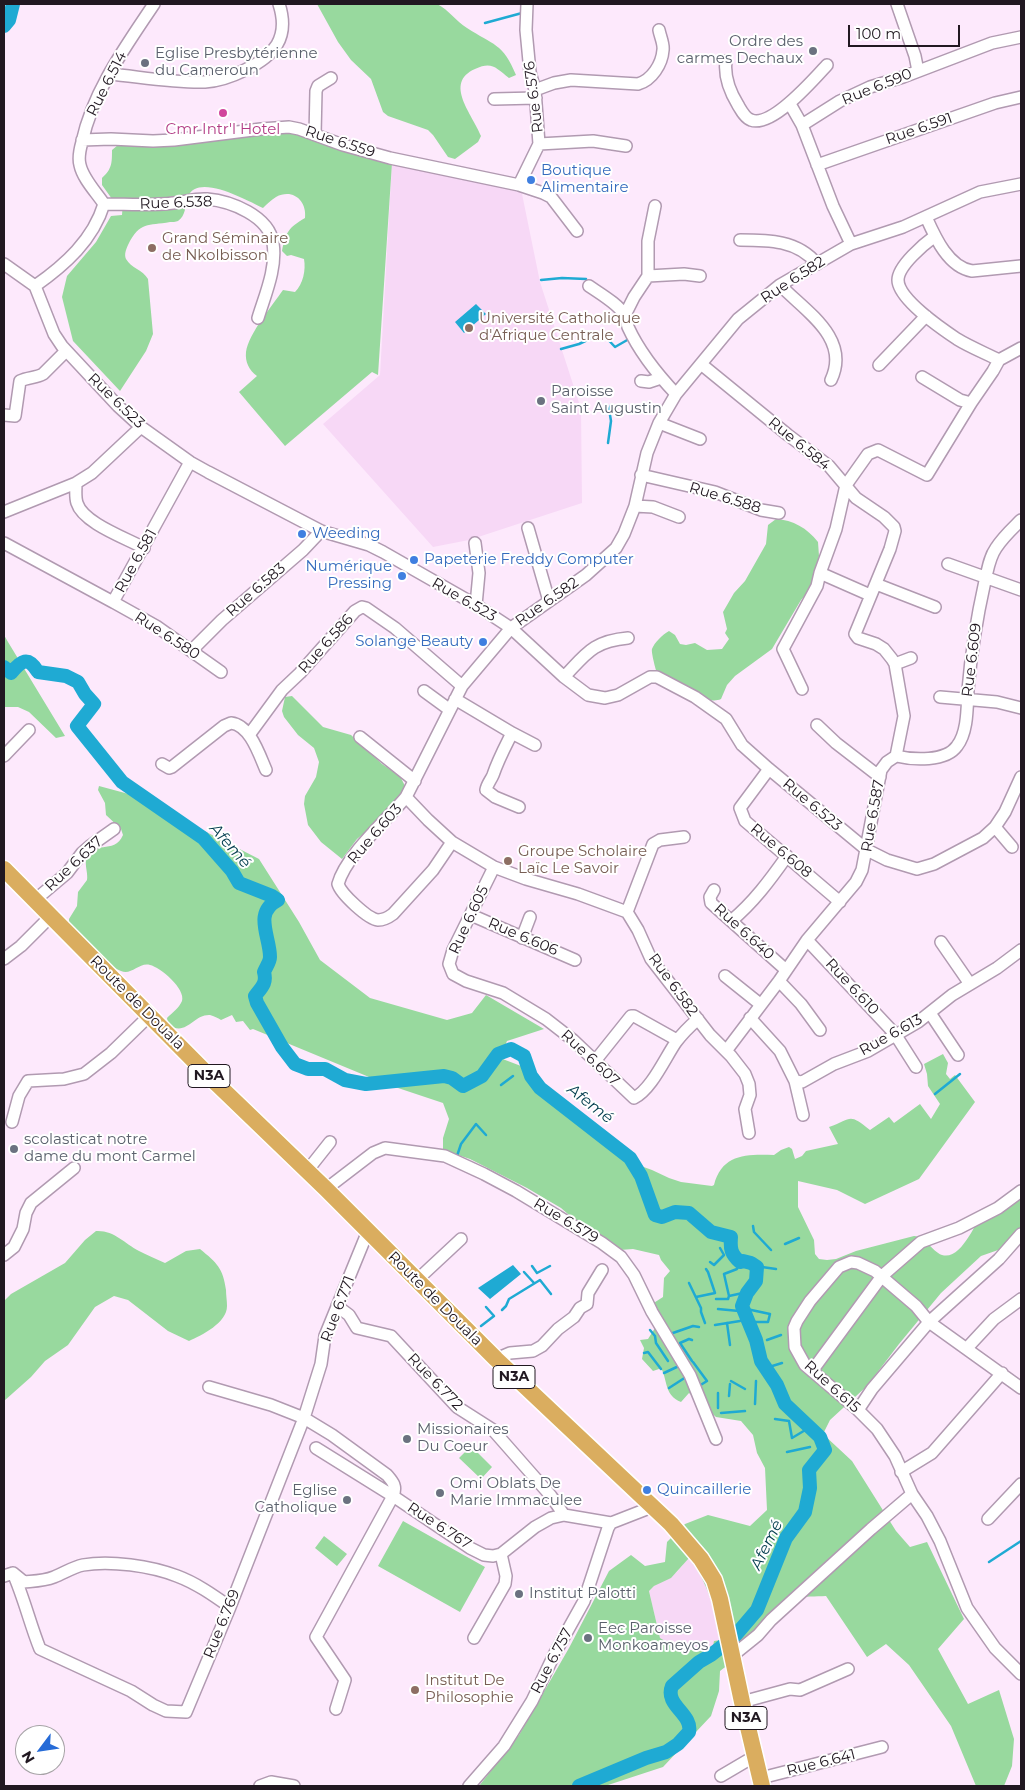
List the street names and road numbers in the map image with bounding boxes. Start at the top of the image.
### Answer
street label: Rue 6.514 [83,49,131,119]
street label: Rue 6.576 [521,60,547,134]
street label: Rue 6.590 [839,65,915,109]
street label: Rue 6.591 [883,109,955,149]
street label: Rue 6.559 [303,122,377,162]
street label: Rue 6.538 [139,193,213,213]
street label: Rue 6.582 [758,253,828,307]
street label: Rue 6.523 [84,370,148,432]
street label: Rue 6.584 [764,414,834,474]
street label: Rue 6.588 [687,479,763,517]
street label: Rue 6.581 [111,526,161,596]
street label: Rue 6.583 [223,559,289,621]
street label: Rue 6.523 [428,574,500,626]
street label: Rue 6.582 [512,574,582,630]
street label: Rue 6.580 [131,608,203,664]
street label: Rue 6.586 [295,611,357,677]
street label: Rue 6.609 [959,622,985,698]
street label: Rue 6.523 [779,775,845,835]
street label: Rue 6.587 [858,778,888,854]
street label: Rue 6.603 [344,800,406,868]
street label: Rue 6.608 [747,820,815,882]
street label: Rue 6.637 [41,833,107,895]
street label: Rue 6.605 [445,883,493,957]
street label: Rue 6.640 [710,900,778,964]
street label: Rue 6.606 [485,914,561,960]
street label: Rue 6.582 [644,950,702,1020]
street label: Route de Douala [86,952,188,1054]
street label: Rue 6.610 [821,955,883,1019]
street label: Rue 6.613 [856,1010,926,1060]
street label: Rue 6.607 [557,1026,623,1090]
road number: N3A [188,1064,230,1088]
street label: Rue 6.579 [530,1195,602,1247]
street label: Route de Douala [384,1248,486,1350]
street label: Rue 6.771 [317,1273,359,1345]
street label: Rue 6.772 [403,1350,467,1414]
street label: Rue 6.615 [800,1357,864,1417]
road number: N3A [493,1365,535,1388]
street label: Rue 6.767 [404,1499,474,1553]
street label: Rue 6.769 [200,1587,244,1661]
street label: Rue 6.757 [527,1625,577,1697]
road number: N3A [725,1706,767,1730]
street label: Rue 6.641 [785,1746,857,1780]

